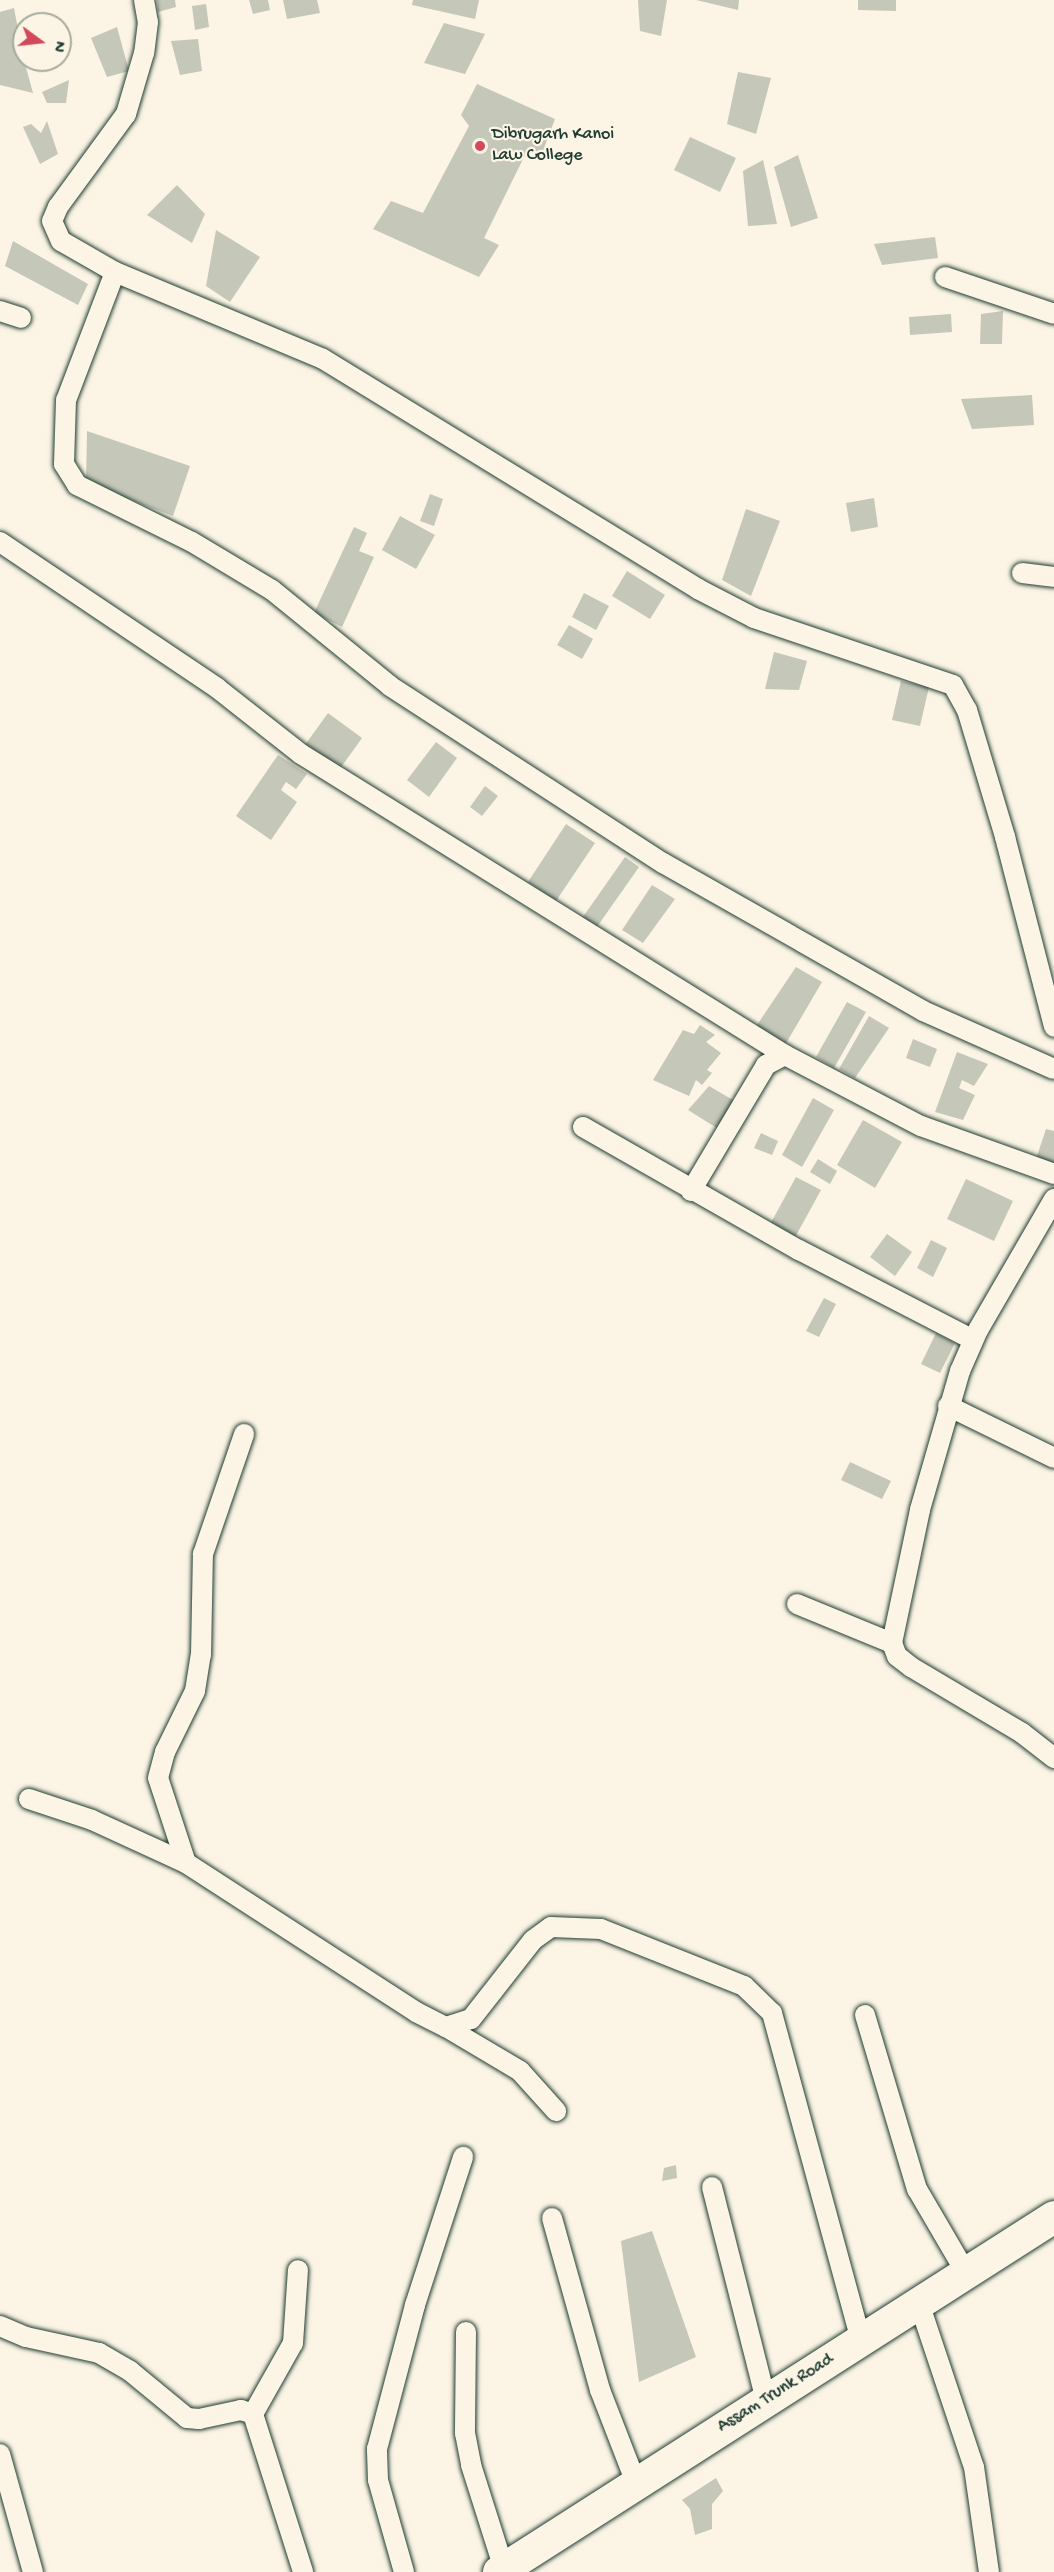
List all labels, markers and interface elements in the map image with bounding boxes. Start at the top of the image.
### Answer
north arrow [12,12,72,72]
text: N [47,39,68,54]
place label: Dibrugarh Kanoi Law College [492,125,614,168]
marker: Dibrugarh Kanoi Law College [473,139,487,153]
street label: Assam Trunk Road [714,2350,838,2438]

